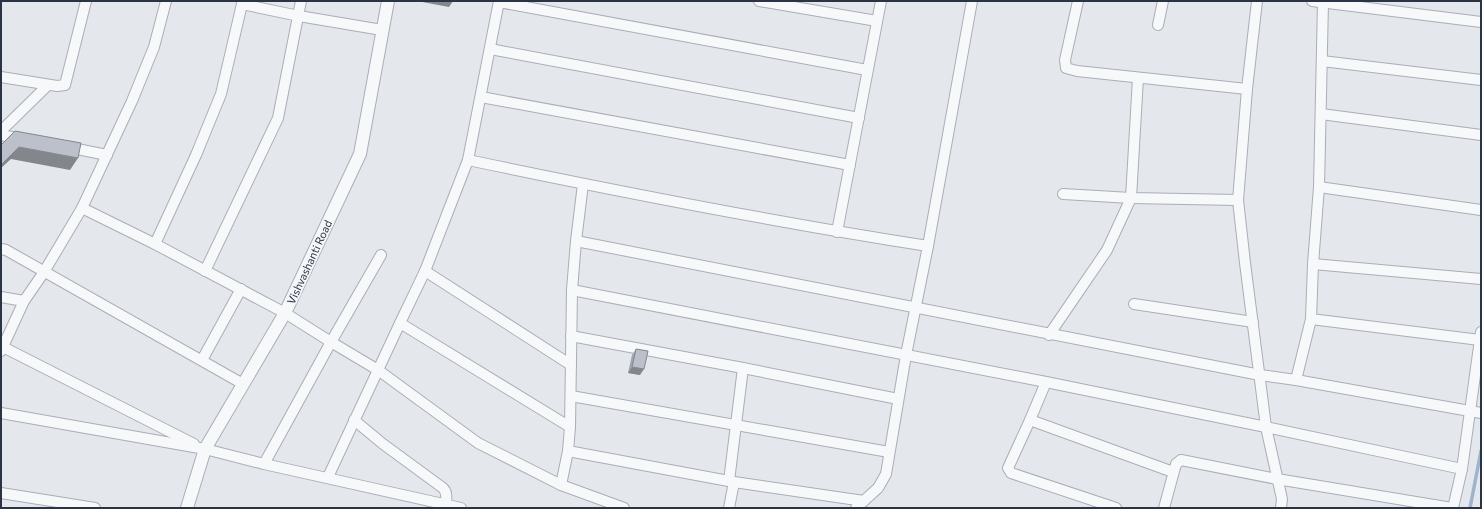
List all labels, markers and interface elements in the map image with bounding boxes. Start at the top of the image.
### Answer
street label: Vishvashanti Road [284,218,334,306]

